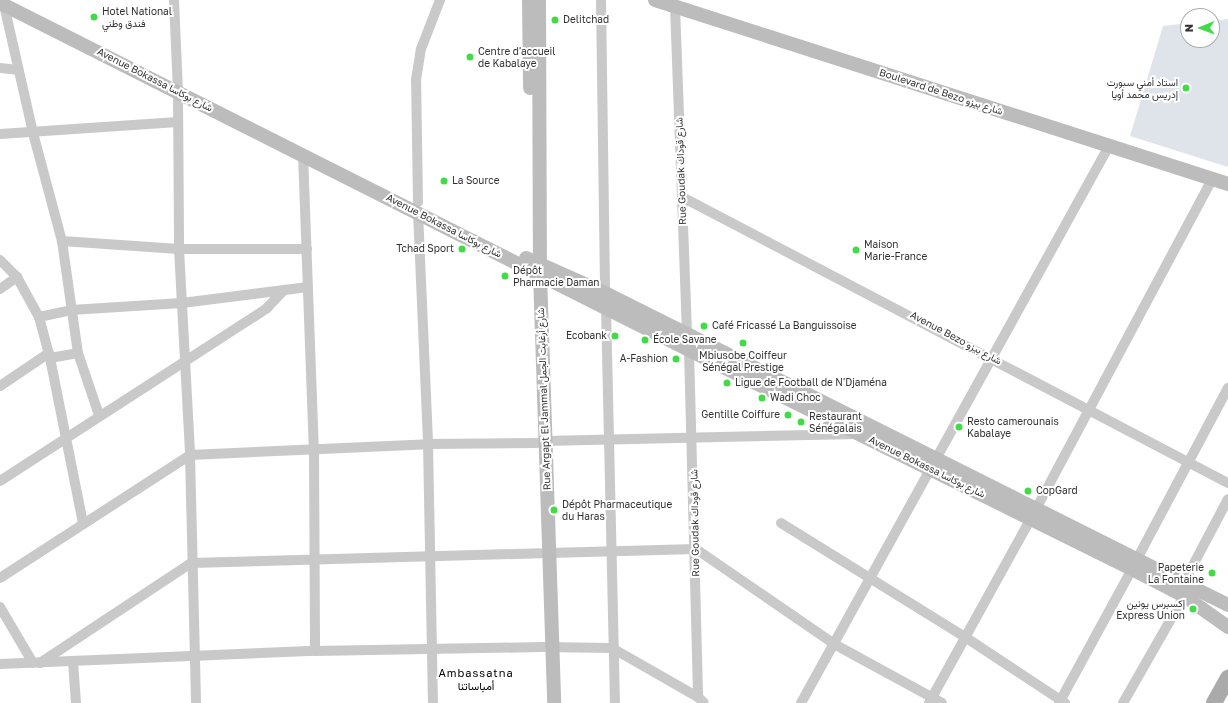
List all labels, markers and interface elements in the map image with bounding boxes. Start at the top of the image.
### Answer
place label: Hotel National فندق وطني [102,5,172,28]
north arrow [1180,8,1220,48]
marker: Hotel National فندق وطني [89,12,99,22]
place label: Delitchad [563,14,609,26]
marker: Delitchad [550,15,560,25]
text: N [1182,24,1195,33]
place label: Centre d'accueil de Kabalaye [478,45,555,68]
street label: Avenue Bokassa شارع بوكاسا [95,46,215,114]
marker: Centre d'accueil de Kabalaye [465,52,475,62]
street label: Boulevard de Bezo شارع بيزو [878,66,1004,118]
place label: استاد أمني سبورت إدريس محمد أويا [1107,76,1178,100]
marker: استاد أمني سبورت إدريس محمد أويا [1181,83,1191,93]
street label: Rue Goudak شارع قوداك [673,117,689,225]
place label: La Source [452,175,499,187]
marker: La Source [439,176,449,186]
street label: Avenue Bokassa شارع بوكاسا [384,192,504,260]
place label: Maison Marie-France [864,238,927,262]
place label: Tchad Sport [396,243,454,255]
marker: Tchad Sport [457,244,467,254]
marker: Maison Marie-France [851,245,861,255]
place label: Dépôt Pharmacie Daman [513,264,599,288]
marker: Dépôt Pharmacie Daman [500,271,510,281]
street label: Rue Argapt El Jammal شارع أرغابت الجمل [535,308,553,490]
street label: Avenue Bezo شارع بيزو [908,309,1004,367]
place label: Café Fricassé La Banguissoise [712,320,857,332]
marker: Café Fricassé La Banguissoise [699,321,709,331]
place label: Ecobank [566,330,607,342]
marker: Ecobank [610,331,620,341]
place label: École Savane [653,334,717,346]
marker: École Savane [640,335,650,345]
marker: Mbiusobe Coiffeur Sénégal Prestige [738,338,748,348]
place label: Mbiusobe Coiffeur Sénégal Prestige [699,349,787,372]
place label: A-Fashion [620,353,668,365]
marker: A-Fashion [671,354,681,364]
place label: Ligue de Football de N'Djaména [735,377,887,389]
marker: Ligue de Football de N'Djaména [722,378,732,388]
place label: Wadi Choc [770,392,821,404]
marker: Wadi Choc [757,393,767,403]
place label: Gentille Coiffure [701,409,780,421]
marker: Gentille Coiffure [783,410,793,420]
place label: Restaurant Sénégalais [809,410,862,434]
place label: Resto camerounais Kabalaye [967,415,1059,438]
marker: Restaurant Sénégalais [796,417,806,427]
marker: Resto camerounais Kabalaye [954,422,964,432]
street label: Avenue Bokassa شارع بوكاسا [867,434,987,500]
street label: Rue Goudak شارع قوداك [688,469,702,577]
place label: CopGard [1036,485,1078,497]
marker: CopGard [1023,486,1033,496]
place label: Dépôt Pharmaceutique du Haras [562,498,672,522]
marker: Dépôt Pharmaceutique du Haras [549,505,559,515]
place label: Papeterie La Fontaine [1148,561,1204,584]
marker: Papeterie La Fontaine [1207,568,1217,578]
place label: إكسبرس يونين Express Union [1116,597,1185,620]
marker: إكسبرس يونين Express Union [1188,604,1198,614]
district label: Ambassatna أمباساتنا [438,667,514,693]

